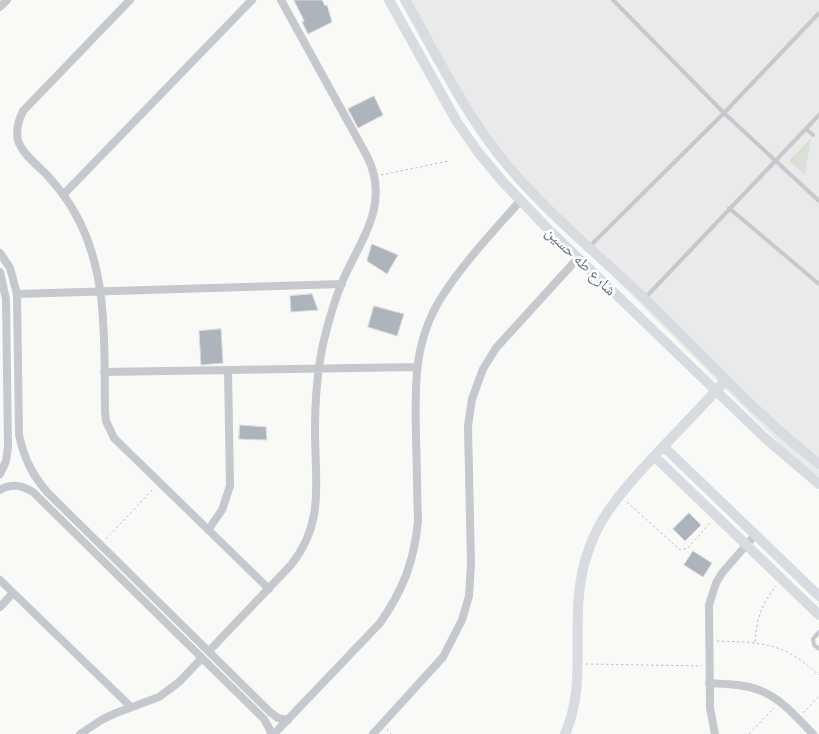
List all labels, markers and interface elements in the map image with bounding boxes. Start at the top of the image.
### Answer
street label: شارع طه حسين [542,222,620,300]

